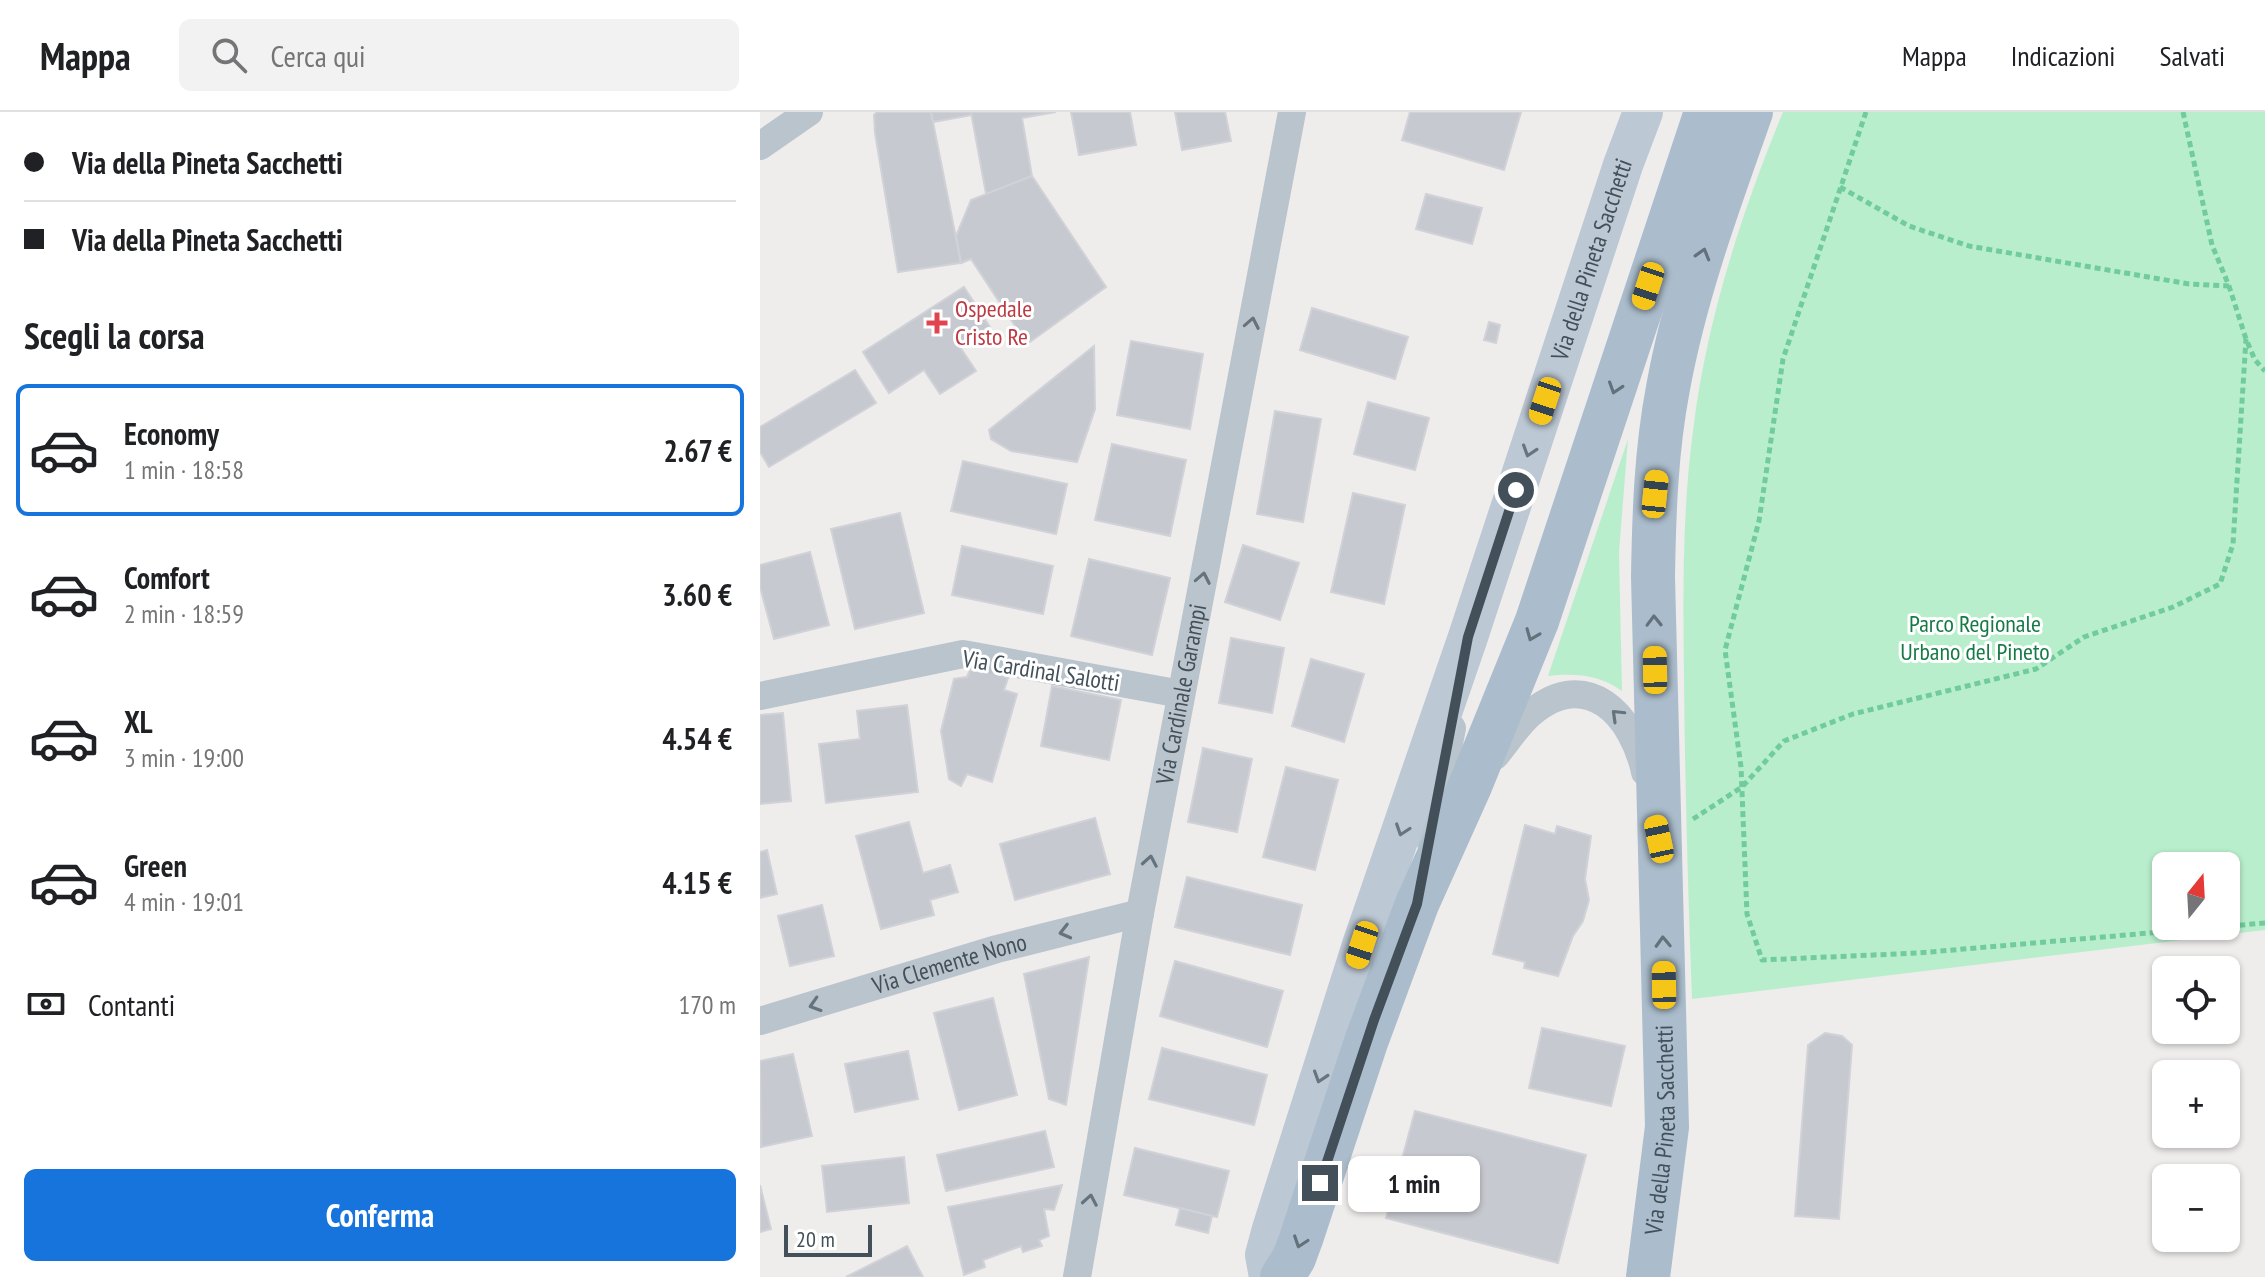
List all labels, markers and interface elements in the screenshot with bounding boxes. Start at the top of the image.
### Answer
search box [179,19,739,91]
text: Mappa [40,31,131,80]
icon: search [207,33,251,77]
text: Cerca qui [271,36,366,75]
text: Mappa [1902,37,1967,74]
text: Indicazioni [2011,37,2115,74]
text: Salvati [2159,37,2225,74]
text: Via della Pineta Sacchetti [72,143,343,182]
street label: Via della Pineta Sacchetti [1544,154,1639,365]
text: Via della Pineta Sacchetti [72,220,343,259]
one-way arrow [1694,248,1710,262]
car [1629,259,1667,313]
place label: Ospedale Cristo Re [955,293,1032,352]
text: Scegli la corsa [24,312,205,359]
marker: Ospedale Cristo Re [926,312,948,334]
one-way arrow [1242,316,1259,330]
car [1526,374,1564,428]
one-way arrow [1608,381,1624,395]
icon: car [28,414,100,486]
text: Economy [124,414,219,453]
text: 2.67 € [663,431,732,470]
one-way arrow [1522,444,1538,458]
text: 1 min · 18:58 [124,453,244,486]
car [1641,469,1669,519]
route start [1498,472,1534,508]
icon: car [28,558,100,630]
text: Comfort [124,558,210,597]
one-way arrow [1194,572,1211,586]
text: 3.60 € [662,575,732,614]
text: 2 min · 18:59 [124,597,244,630]
street label: Via Cardinale Garampi [1149,601,1213,788]
park label: Parco Regionale Urbano del Pineto [1900,608,2050,667]
one-way arrow [1645,614,1663,627]
one-way arrow [1525,627,1542,641]
street label: Via Cardinal Salotti [959,643,1122,698]
car [1643,646,1667,694]
icon: car [28,702,100,774]
text: XL [124,702,153,741]
one-way arrow [1612,710,1626,724]
text: 4.54 € [662,719,732,758]
text: 3 min · 19:00 [124,741,244,774]
car [1642,813,1676,865]
one-way arrow [1395,823,1411,837]
icon: car [28,846,100,918]
text: Green [124,846,187,885]
north arrow [2152,852,2240,940]
map controls [2152,852,2240,1252]
one-way arrow [1140,855,1157,868]
text: 4.15 € [662,863,732,902]
text: 4 min · 19:01 [124,885,244,918]
car [1343,918,1381,972]
one-way arrow [1058,923,1072,940]
street label: Via Clemente Nono [868,926,1030,1001]
one-way arrow [1655,935,1672,948]
button: locate [2152,956,2240,1044]
car [1652,961,1676,1009]
icon: cash [24,982,68,1026]
text: Contanti [88,985,175,1024]
text: 170 m [678,988,736,1021]
one-way arrow [809,996,823,1012]
street label: Via della Pineta Sacchetti [1637,1025,1682,1238]
button: + [2152,1060,2240,1148]
one-way arrow [1313,1070,1329,1084]
callout: 1 min [1348,1155,1480,1211]
button: − [2152,1164,2240,1252]
route end [1302,1165,1338,1201]
text: 1 min [1388,1167,1440,1200]
button: Conferma [24,1169,736,1261]
one-way arrow [1081,1193,1098,1207]
scale bar [784,1221,872,1257]
text: 20 m [796,1225,835,1253]
one-way arrow [1293,1235,1309,1249]

